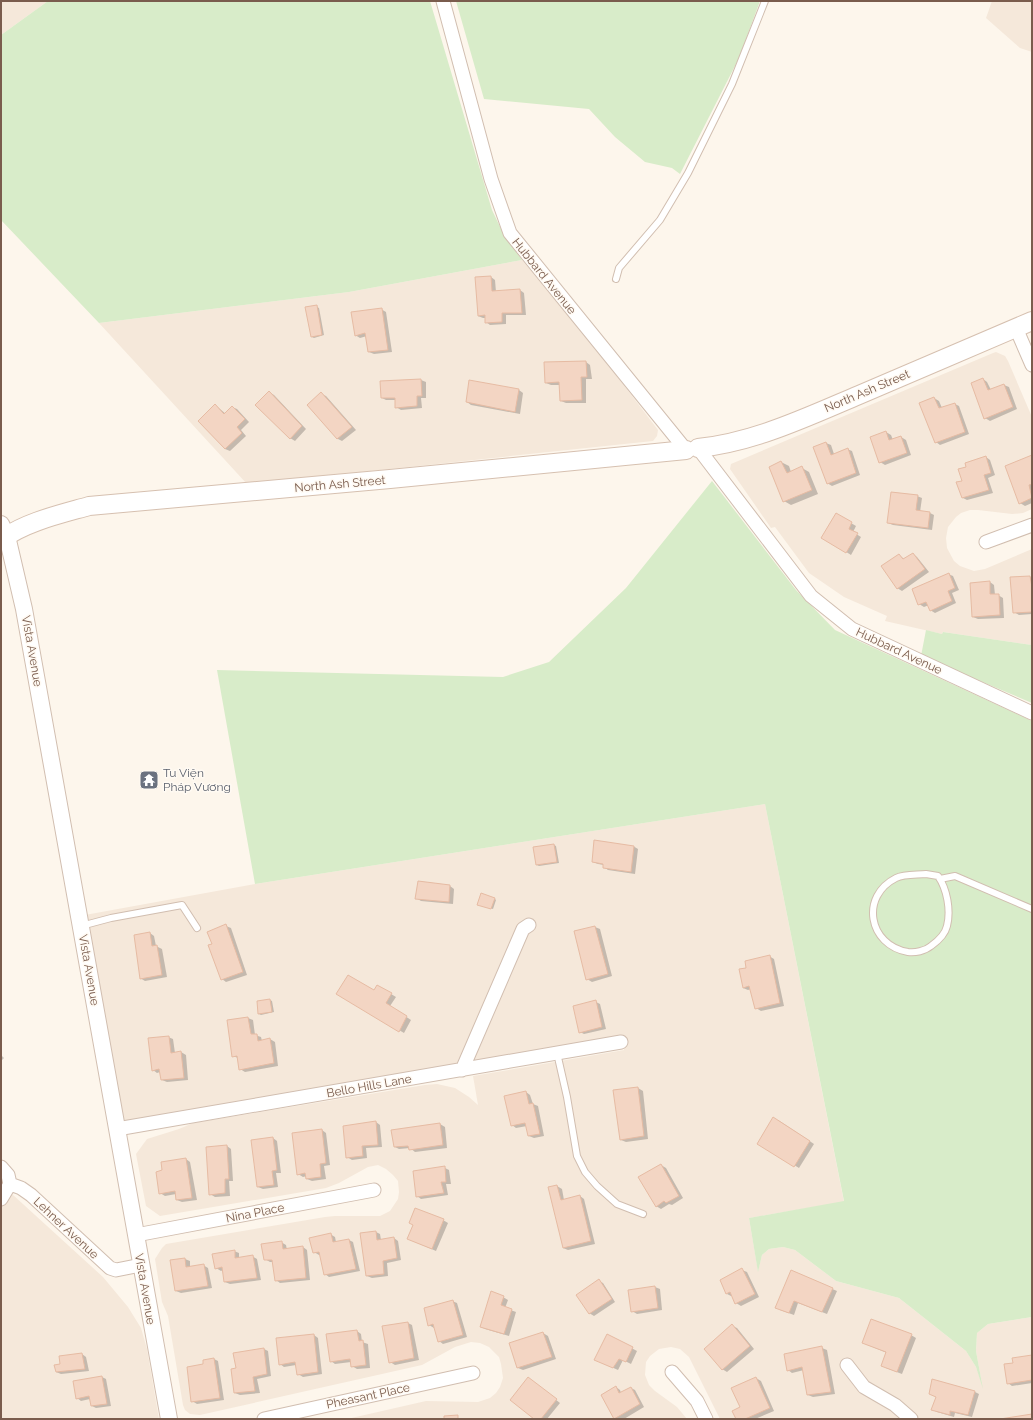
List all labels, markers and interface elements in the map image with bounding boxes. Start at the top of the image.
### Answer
street label: Hubbard Avenue [509,235,579,317]
street label: North Ash Street [822,367,912,415]
street label: North Ash Street [294,473,386,495]
street label: Vista Avenue [19,614,45,688]
street label: Hubbard Avenue [854,625,944,677]
place label: Tu Viện Pháp Vương [163,766,231,794]
temple icon: Tu Viện Pháp Vương [138,769,160,791]
street label: Vista Avenue [76,933,102,1007]
street label: Bello Hills Lane [325,1072,413,1100]
street label: Lehner Avenue [31,1194,101,1262]
street label: Nina Place [225,1200,285,1226]
street label: Vista Avenue [132,1252,158,1326]
street label: Pheasant Place [325,1380,411,1412]

